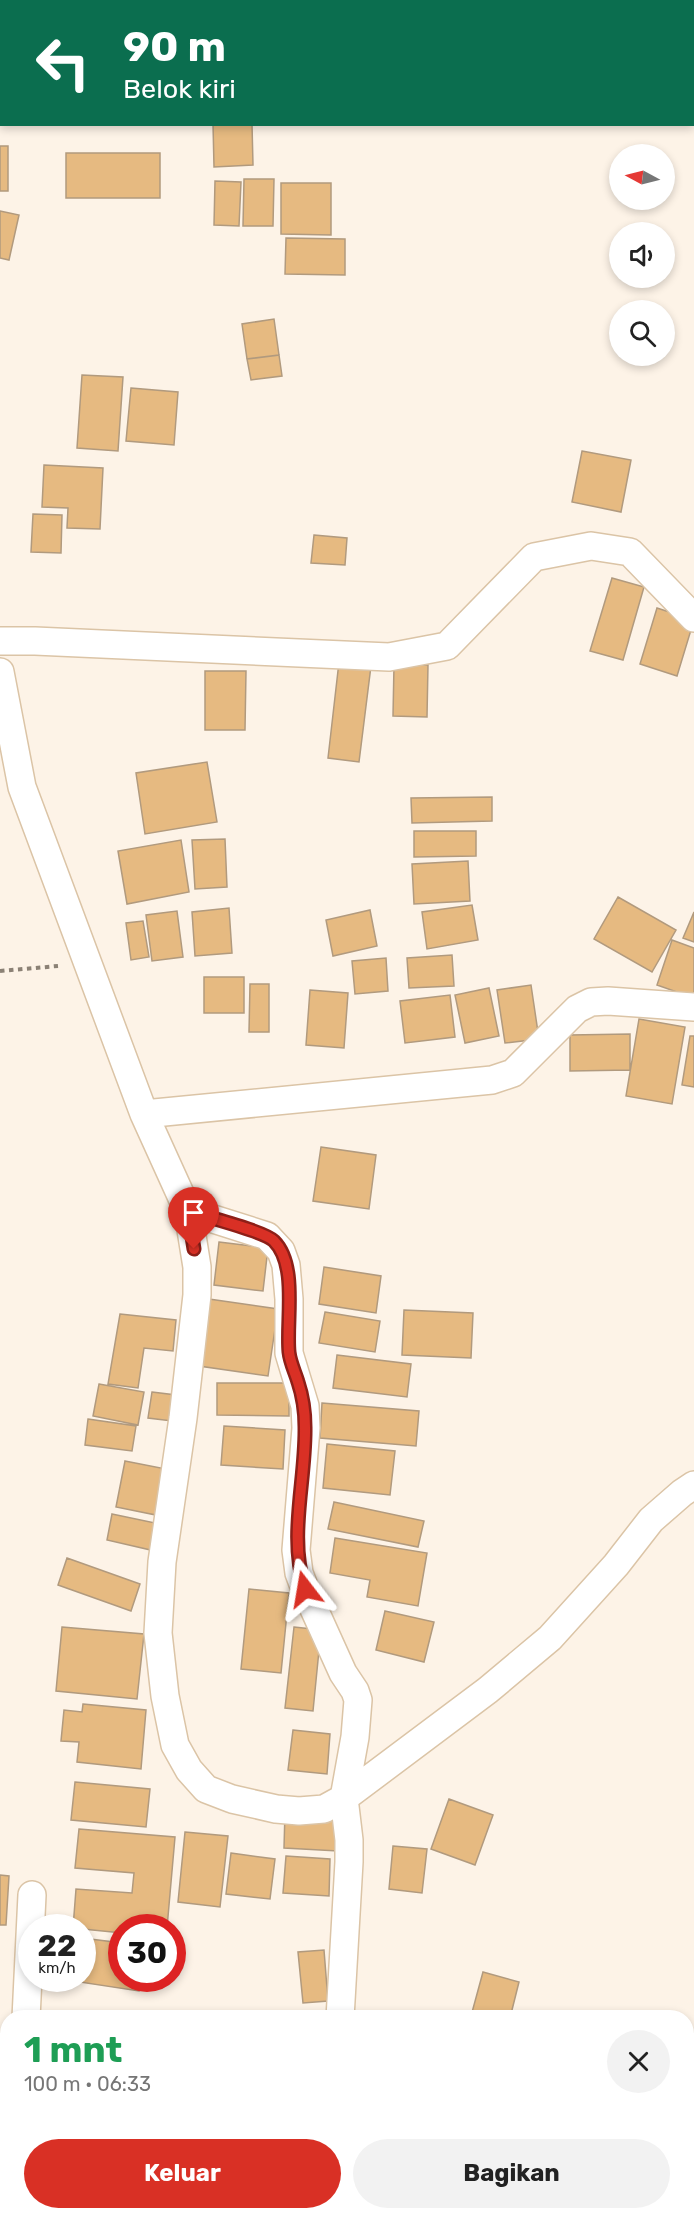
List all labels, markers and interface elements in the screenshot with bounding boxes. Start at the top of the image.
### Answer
text: 90 m [123,22,226,72]
icon: left [24,24,102,102]
text: Belok kiri [123,73,236,105]
north arrow [609,144,675,210]
map controls [609,144,675,366]
button: sound [609,222,675,288]
button: search [609,300,675,366]
pin [168,1187,219,1249]
icon: arrive [177,1196,210,1229]
position arrow [273,1557,337,1621]
speed limit sign: 30 [108,1914,186,1992]
text: 22 [38,1928,77,1964]
text: km/h [38,1959,76,1977]
text: 1 mnt [24,2028,122,2071]
button: close [607,2030,670,2093]
text: 100 m · 06:33 [24,2072,151,2096]
button: Keluar [24,2139,341,2208]
button: Bagikan [353,2139,670,2208]

